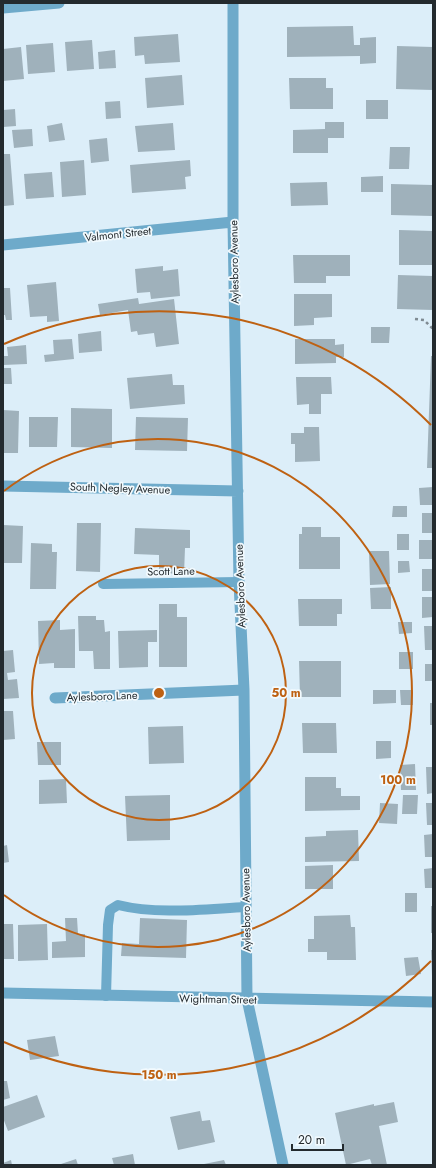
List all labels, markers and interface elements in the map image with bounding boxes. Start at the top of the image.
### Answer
street label: Aylesboro Avenue [225,220,243,304]
street label: Valmont Street [84,223,152,245]
street label: South Negley Avenue [70,478,171,498]
street label: Aylesboro Avenue [231,544,249,628]
street label: Scott Lane [147,563,195,579]
text: 50 m [271,684,301,702]
centre of rings [152,686,166,700]
street label: Aylesboro Lane [66,687,138,705]
text: 100 m [380,771,416,789]
street label: Aylesboro Avenue [237,868,255,952]
street label: Wightman Street [179,990,257,1008]
text: 150 m [141,1066,177,1084]
scale bar [292,1126,343,1152]
text: 20 m [298,1131,325,1149]

